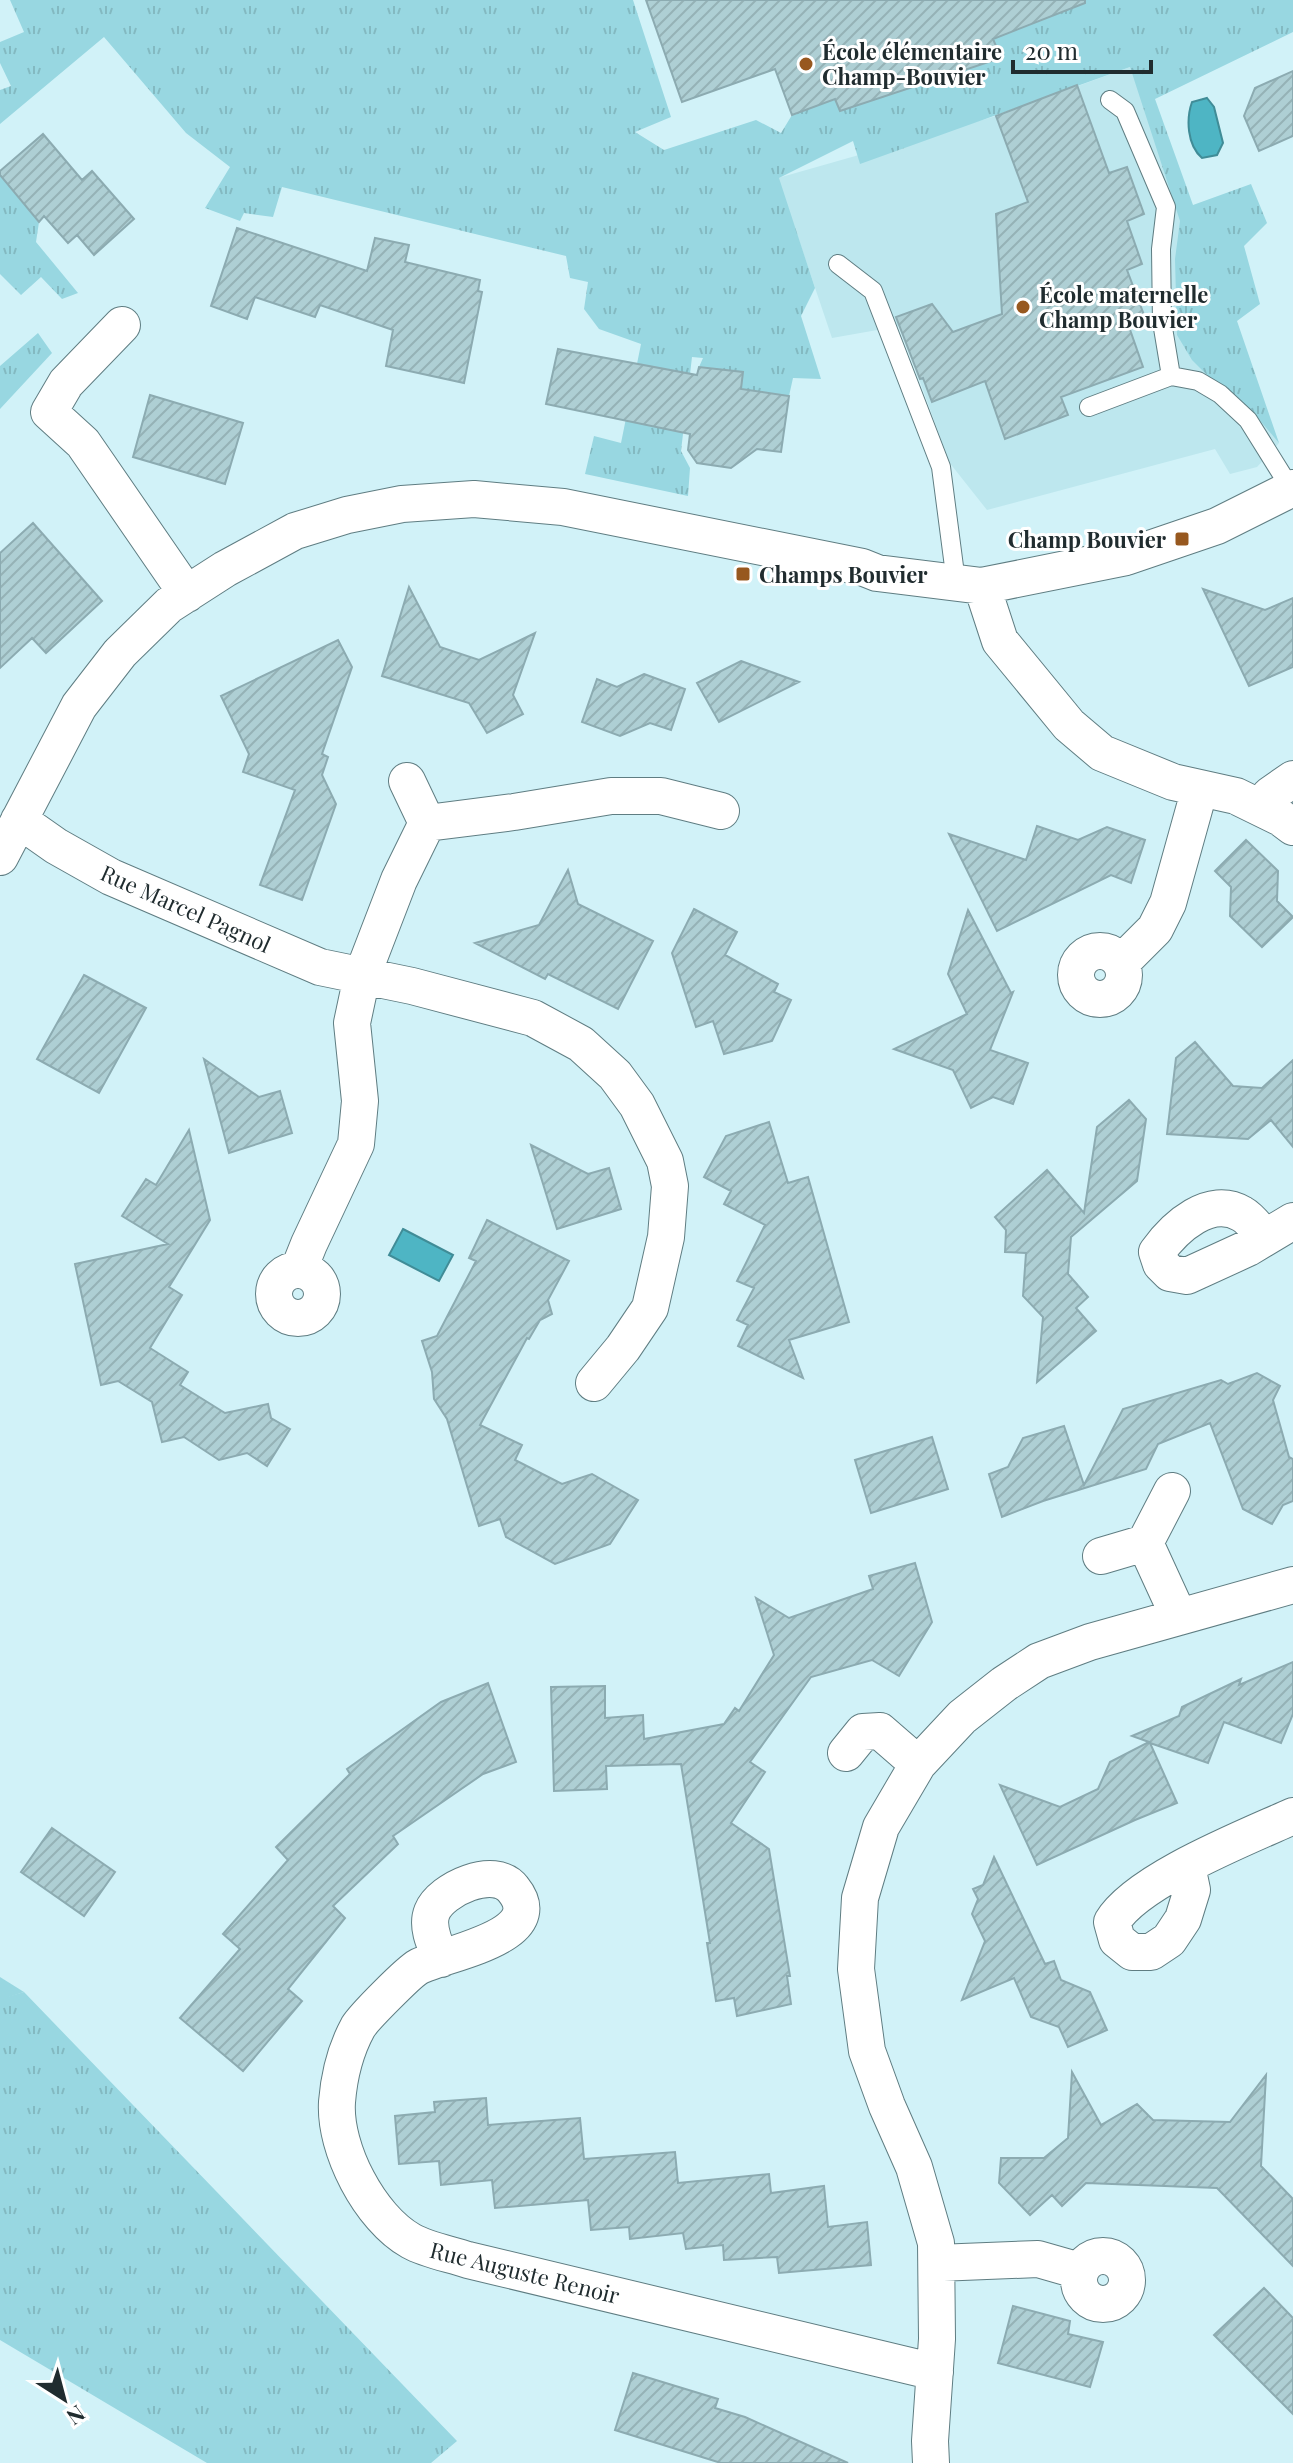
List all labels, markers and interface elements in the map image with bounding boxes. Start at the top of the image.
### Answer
scale bar [1013,24,1151,74]
text: 20 m [1025,34,1078,66]
place label: École élémentaire Champ-Bouvier [822,36,1002,91]
marker: École élémentaire Champ-Bouvier [797,55,815,73]
place label: École maternelle Champ Bouvier [1039,279,1208,334]
marker: École maternelle Champ Bouvier [1014,298,1032,316]
place label: Champ Bouvier [1008,524,1167,554]
marker: Champ Bouvier [1173,530,1191,548]
place label: Champs Bouvier [759,559,928,589]
marker: Champs Bouvier [734,565,752,583]
street label: Rue Marcel Pagnol [96,857,276,959]
street label: Rue Auguste Renoir [427,2234,623,2310]
north arrow [24,2359,104,2439]
text: N [61,2399,92,2433]

